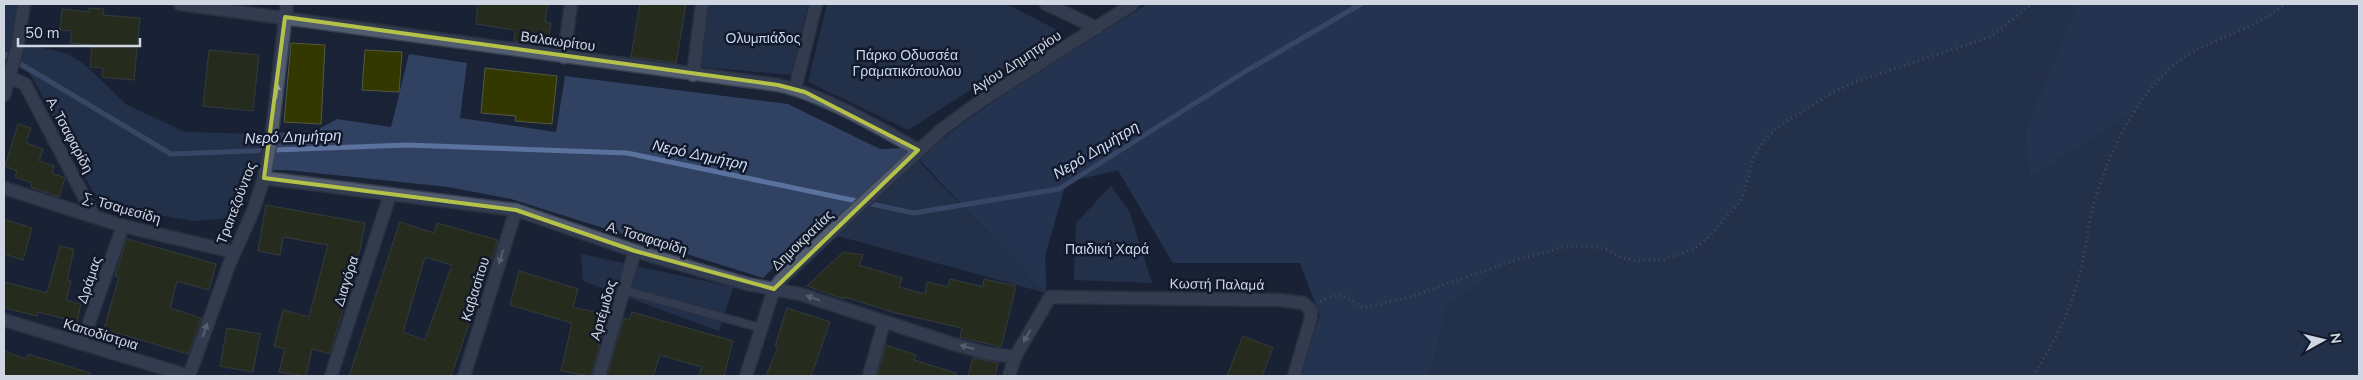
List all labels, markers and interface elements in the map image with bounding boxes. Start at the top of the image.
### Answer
scale bar [18,15,140,47]
text: 50 m [25,23,60,43]
street label: Αγίου Δημητρίου [968,26,1065,99]
street label: Βαλαωρίτου [519,27,596,56]
park label: Ολυμπιάδος [726,29,801,48]
park label: Πάρκο Οδυσσέα Γραματικόπουλου [853,46,961,81]
one-way arrow [273,83,281,99]
street label: Α. Τσαφαρίδη [42,94,98,177]
water label: Νερό Δημήτρη [1049,117,1143,183]
water label: Νερό Δημήτρη [244,125,342,149]
water label: Νερό Δημήτρη [651,135,749,175]
street label: Τραπεζούντος [212,159,261,247]
street label: Σ. Τσαμεσίδη [81,188,163,229]
street label: Δημοκρατίας [767,206,838,275]
street label: Α. Τσαφαρίδη [604,217,690,260]
park label: Παιδική Χαρά [1065,240,1149,259]
one-way arrow [497,250,505,265]
street label: Διαγόρα [329,253,364,309]
street label: Δράμας [73,254,107,306]
street label: Καβασίτου [457,255,494,323]
street label: Κωστή Παλαμά [1169,274,1264,295]
street label: Αρτέμιδος [586,277,621,343]
one-way arrow [805,294,820,301]
street label: Καποδίστρια [61,314,141,355]
north arrow [2298,315,2348,365]
one-way arrow [202,322,210,337]
one-way arrow [1023,329,1032,342]
text: N [2325,332,2346,345]
one-way arrow [960,343,975,351]

